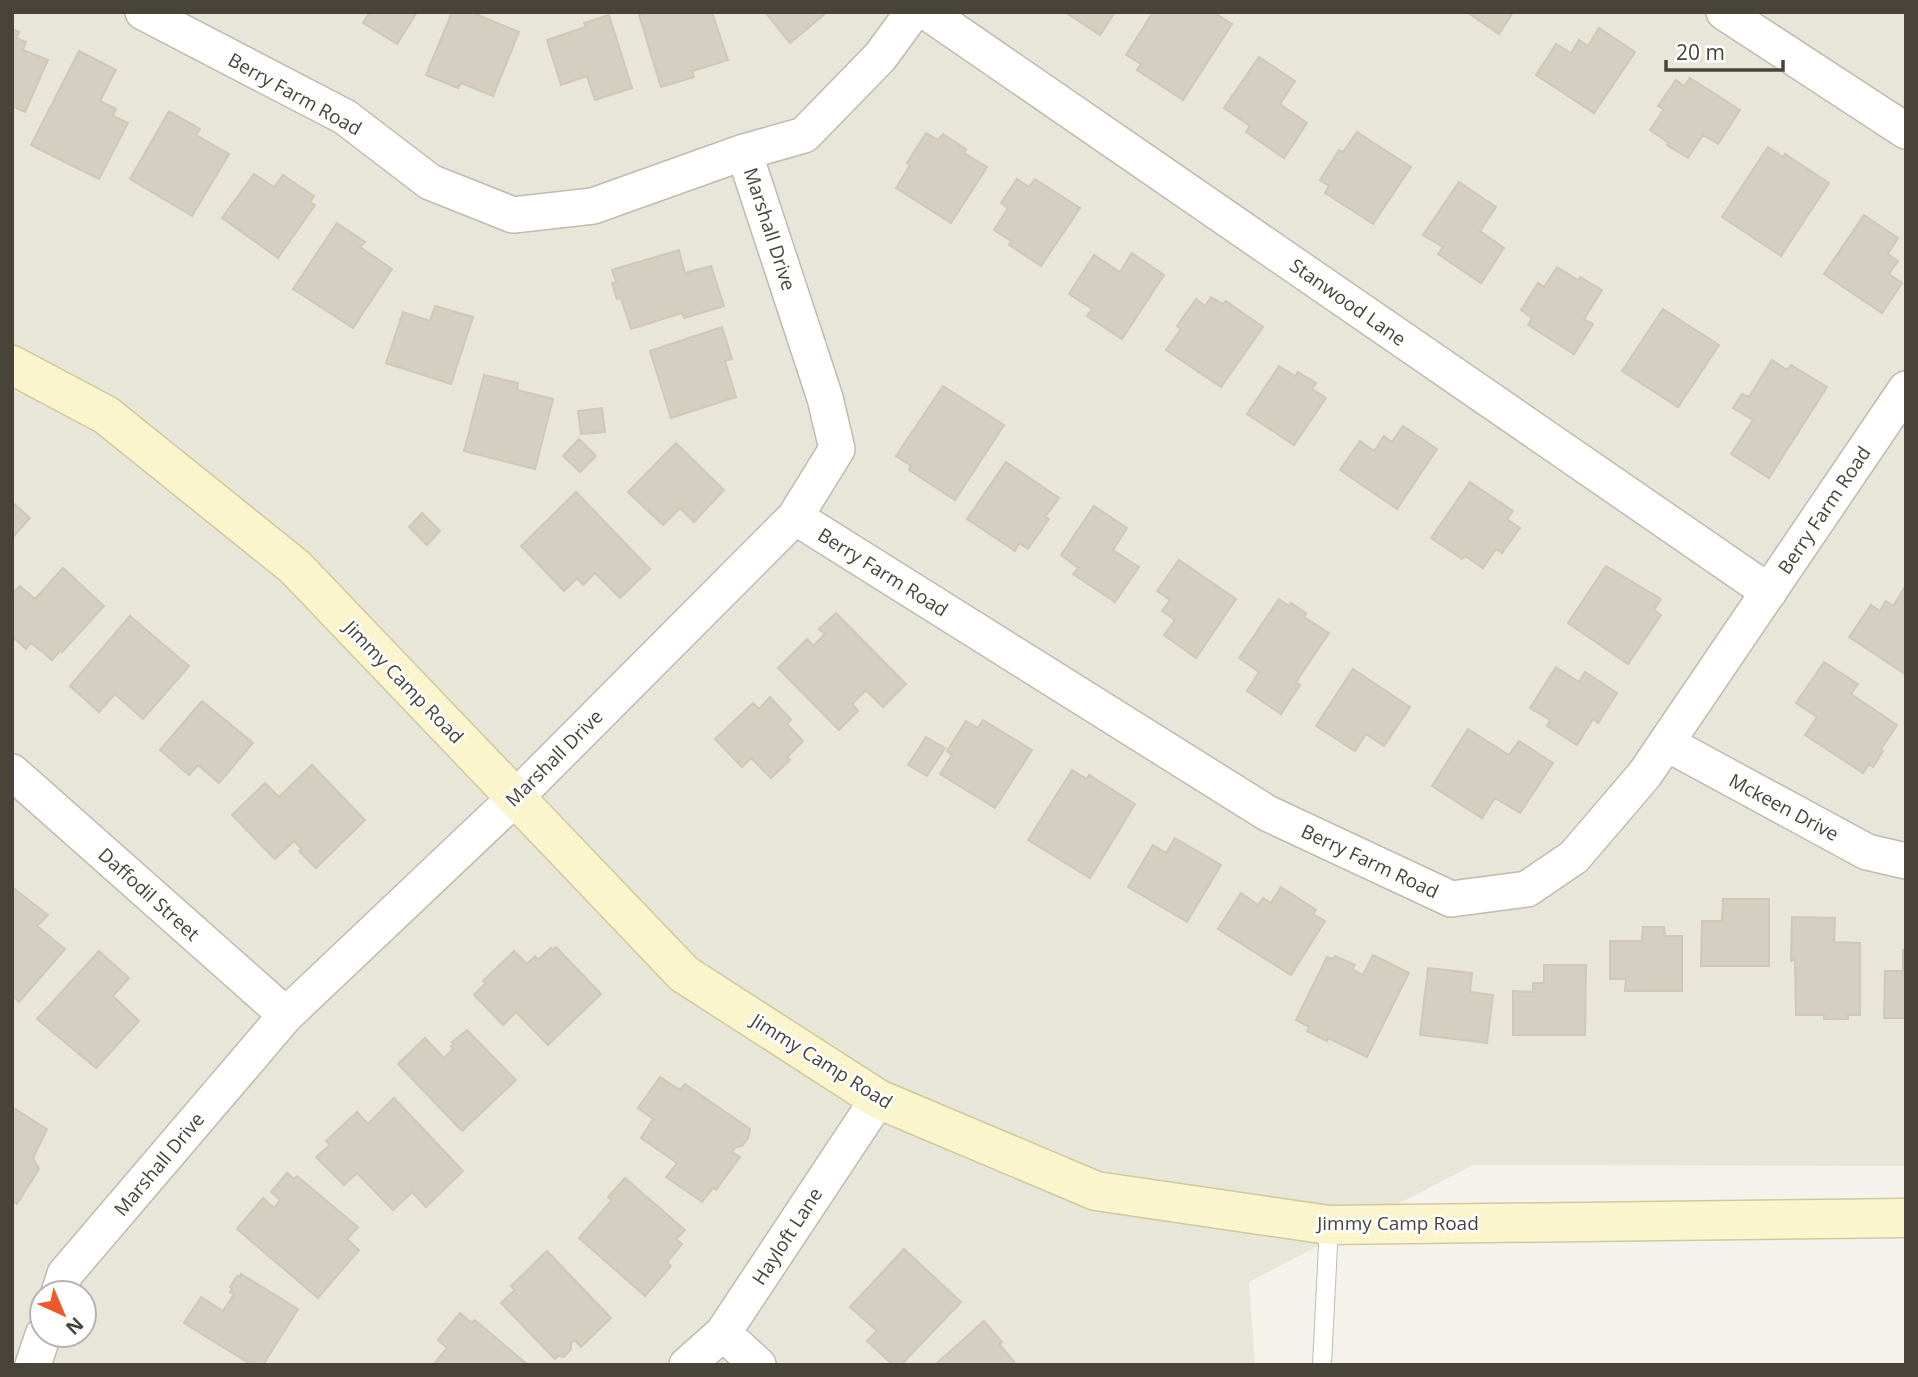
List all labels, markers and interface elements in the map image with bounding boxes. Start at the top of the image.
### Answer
scale bar [1666,28,1783,72]
text: 20 m [1676,38,1725,66]
street label: Berry Farm Road [224,47,366,141]
street label: Marshall Drive [738,164,802,294]
street label: Stanwood Lane [1285,252,1411,352]
street label: Berry Farm Road [1772,441,1876,579]
street label: Berry Farm Road [813,522,953,622]
street label: Jimmy Camp Road [337,613,469,749]
street label: Marshall Drive [500,704,608,812]
street label: Mckeen Drive [1725,767,1843,847]
street label: Berry Farm Road [1297,818,1443,904]
street label: Daffodil Street [93,842,205,947]
street label: Jimmy Camp Road [745,1006,897,1115]
street label: Marshall Drive [108,1107,210,1221]
street label: Hayloft Lane [746,1182,828,1290]
street label: Jimmy Camp Road [1315,1210,1479,1236]
north arrow [28,1279,98,1349]
text: N [60,1312,89,1341]

